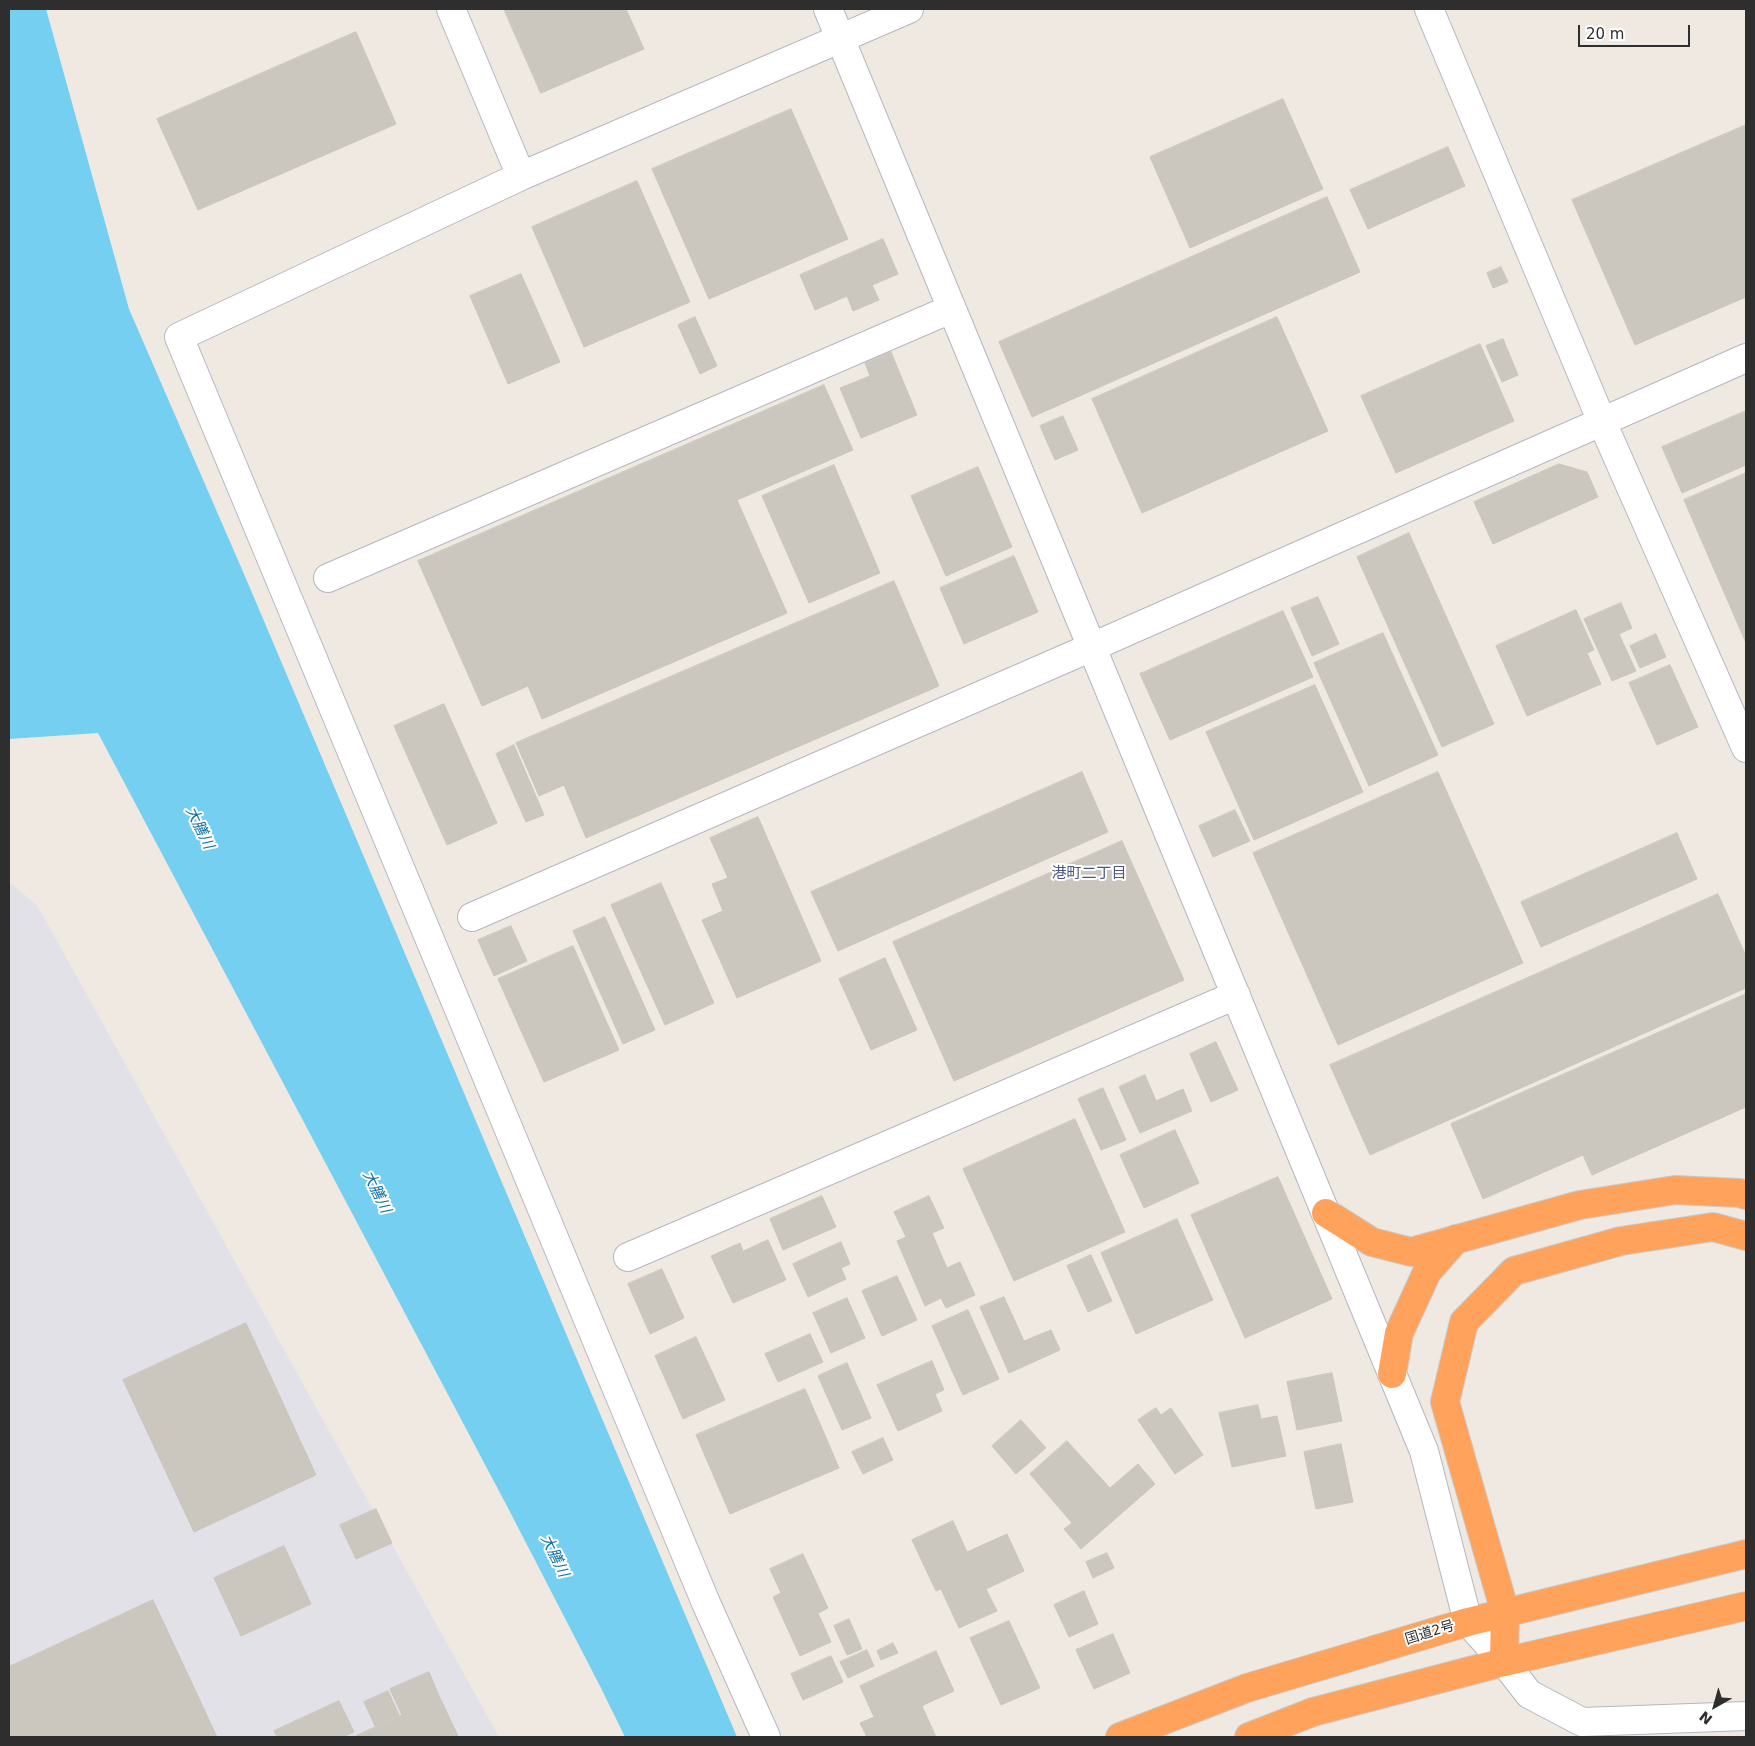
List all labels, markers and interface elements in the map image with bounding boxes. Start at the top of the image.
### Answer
scale bar [1580,15,1692,47]
text: 20 m [1586,25,1624,43]
water label: 大膳川 [181,804,217,852]
district label: 港町二丁目 [1052,865,1126,883]
water label: 大膳川 [358,1168,394,1216]
water label: 大膳川 [536,1532,572,1580]
street label: 国道2号 [1403,1618,1457,1648]
north arrow [1690,1681,1740,1731]
text: N [1696,1708,1715,1728]

